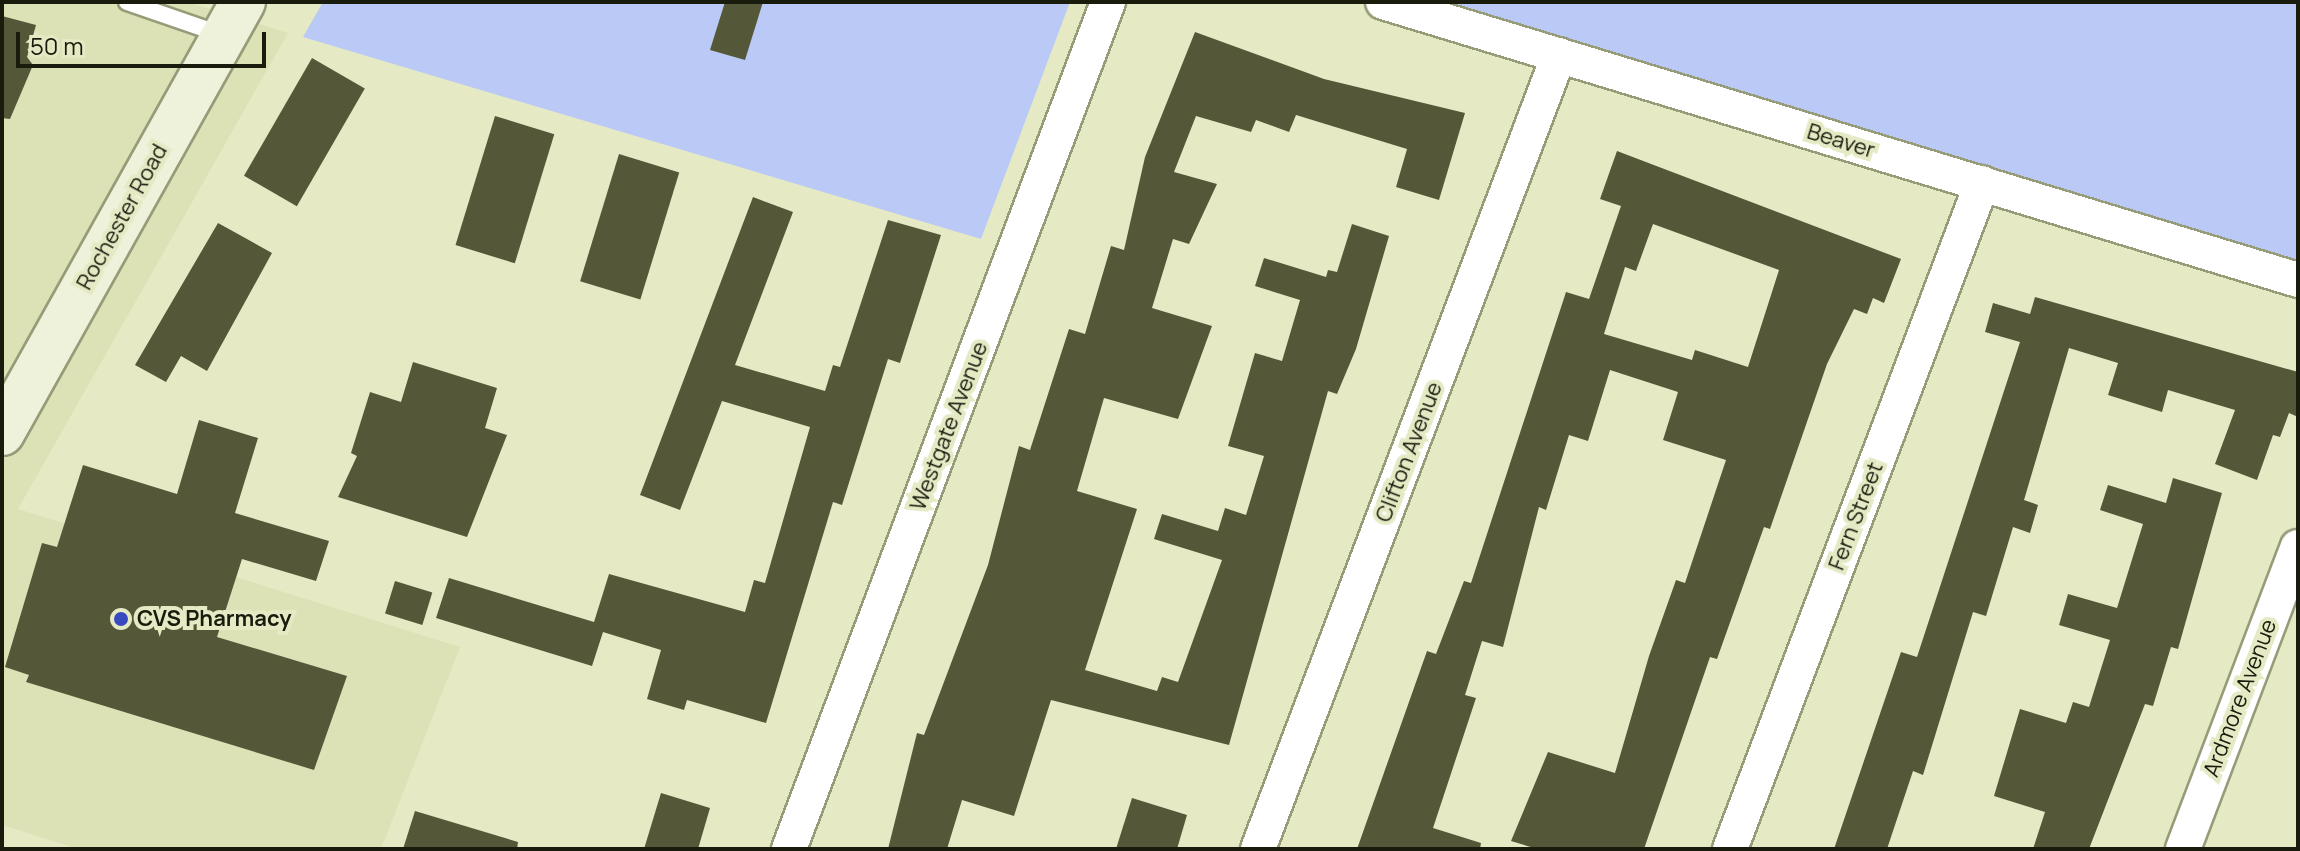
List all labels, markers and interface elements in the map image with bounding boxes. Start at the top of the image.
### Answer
scale bar [20,16,270,66]
text: 50 m [30,29,84,62]
street label: Beaver [1804,118,1878,164]
street label: Rochester Road [71,140,173,294]
street label: Westgate Avenue [905,338,993,514]
street label: Clifton Avenue [1370,378,1448,526]
street label: Fern Street [1823,458,1889,574]
place label: CVS Pharmacy [137,606,292,632]
marker: CVS Pharmacy [112,610,130,628]
street label: Ardmore Avenue [2198,616,2282,780]

